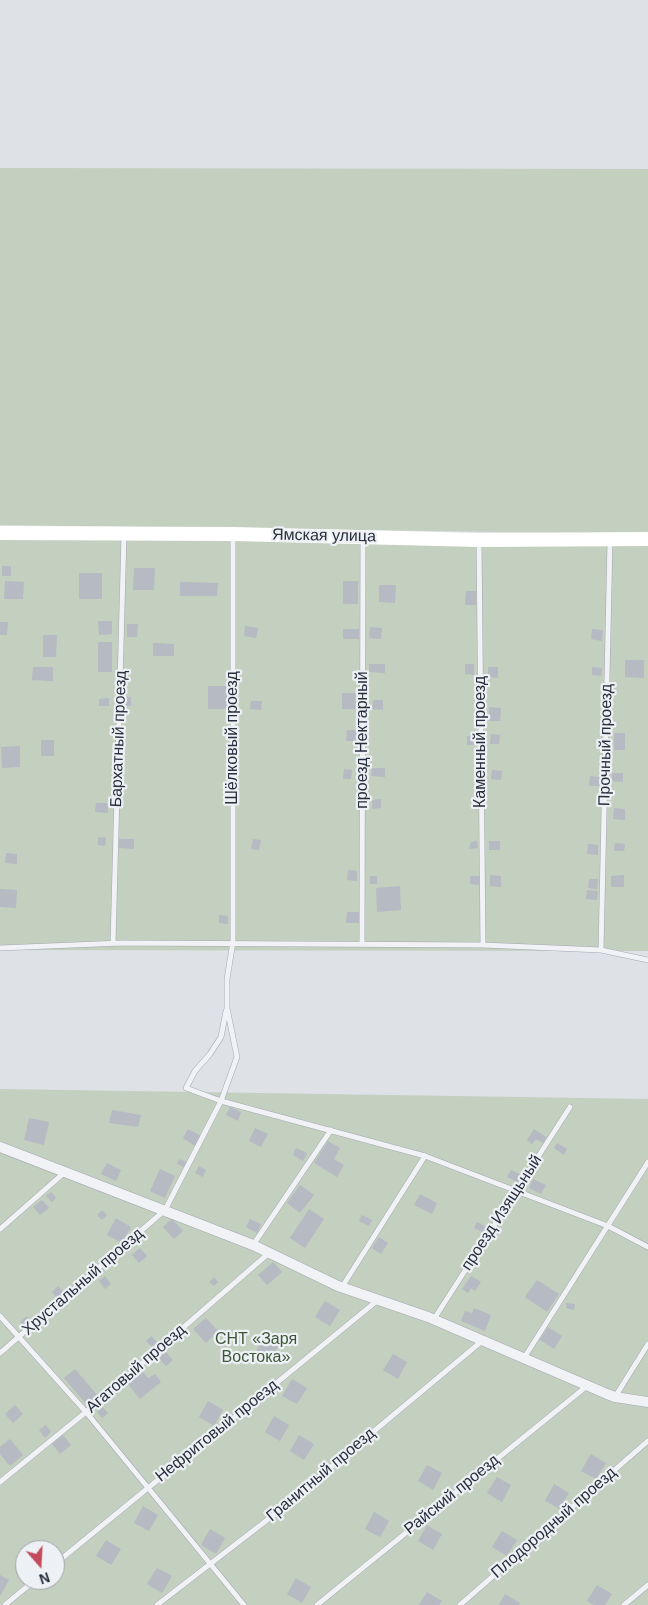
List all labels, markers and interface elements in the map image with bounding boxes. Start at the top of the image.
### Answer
street label: Ямская улица [272,525,376,547]
street label: Бархатный проезд [107,670,131,808]
street label: Шёлковый проезд [223,671,243,805]
street label: проезд Нектарный [353,671,373,809]
street label: Каменный проезд [471,676,491,808]
street label: Прочный проезд [595,684,617,806]
street label: проезд Изящьный [457,1152,547,1274]
street label: Хрустальный проезд [19,1224,147,1340]
street label: Агатовый проезд [82,1321,190,1417]
park label: СНТ «Заря Востока» [215,1330,297,1368]
street label: Нефритовый проезд [152,1376,282,1486]
street label: Гранитный проезд [263,1424,379,1526]
street label: Райский проезд [401,1451,503,1539]
street label: Плодородный проезд [487,1463,621,1583]
north arrow [15,1540,65,1590]
text: N [37,1569,52,1587]

